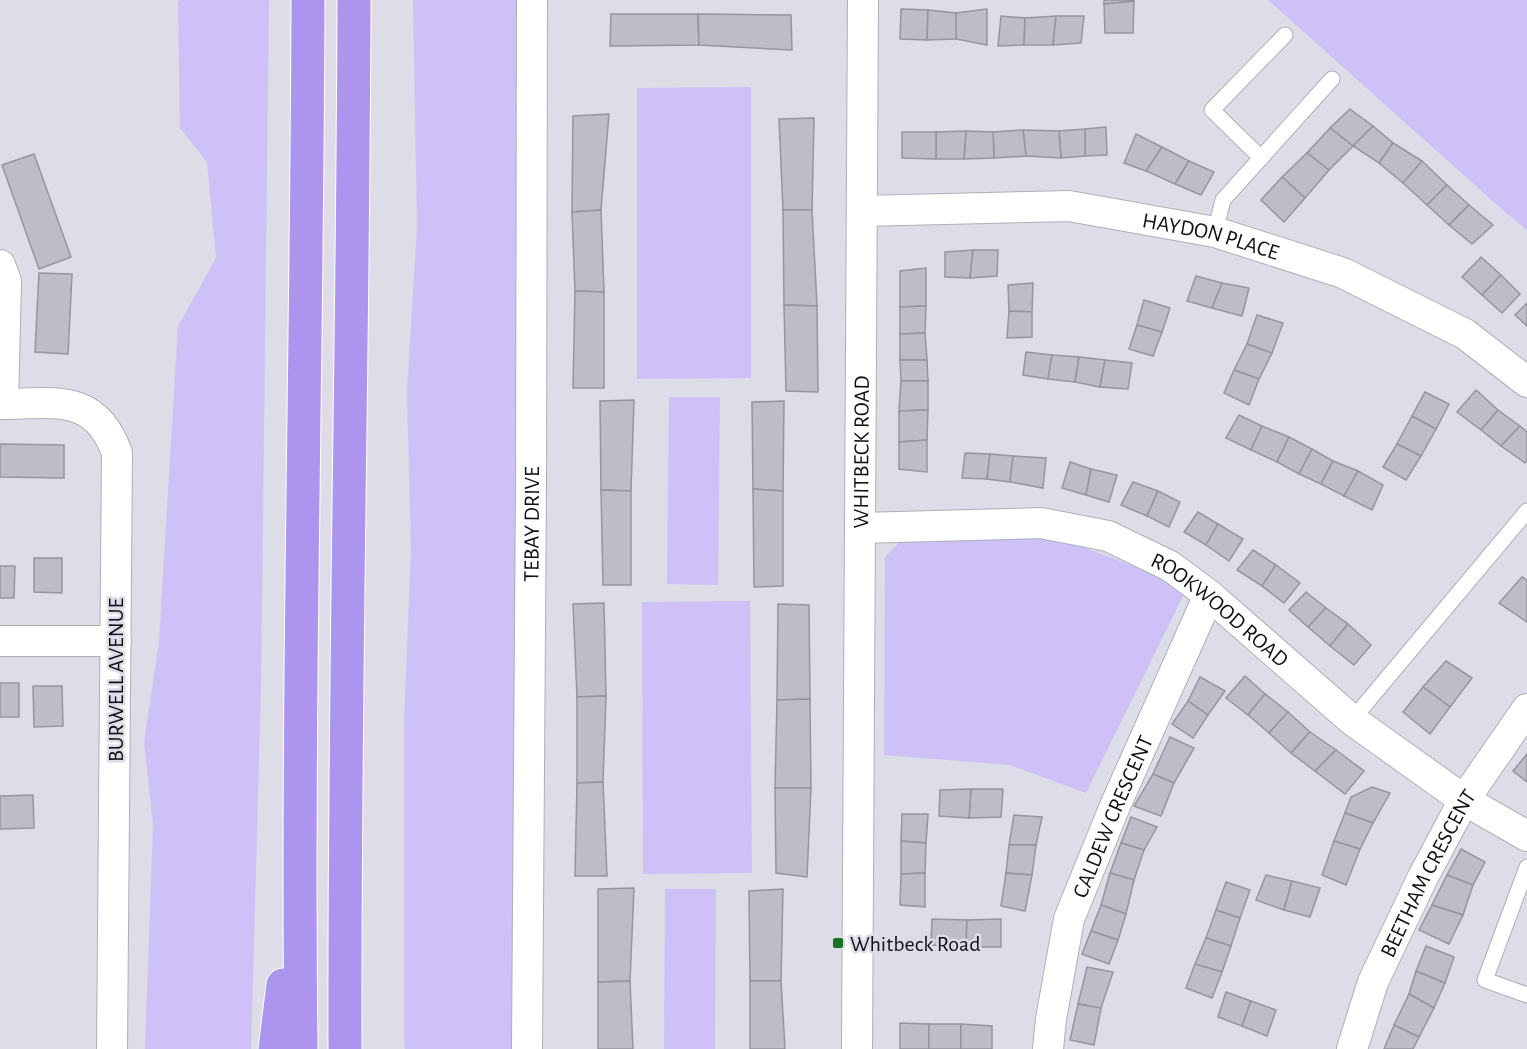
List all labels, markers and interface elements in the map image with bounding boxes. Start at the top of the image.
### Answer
street label: HAYDON PLACE [1141,209,1282,264]
street label: WHITBECK ROAD [850,375,873,529]
street label: TEBAY DRIVE [520,466,543,582]
street label: ROOKWOOD ROAD [1148,549,1292,671]
street label: BURWELL AVENUE [105,598,127,762]
street label: CALDEW CRESCENT [1069,732,1157,901]
street label: BEETHAM CRESCENT [1377,785,1480,961]
place label: Whitbeck Road [850,933,981,955]
marker: Whitbeck Road [831,936,845,950]

